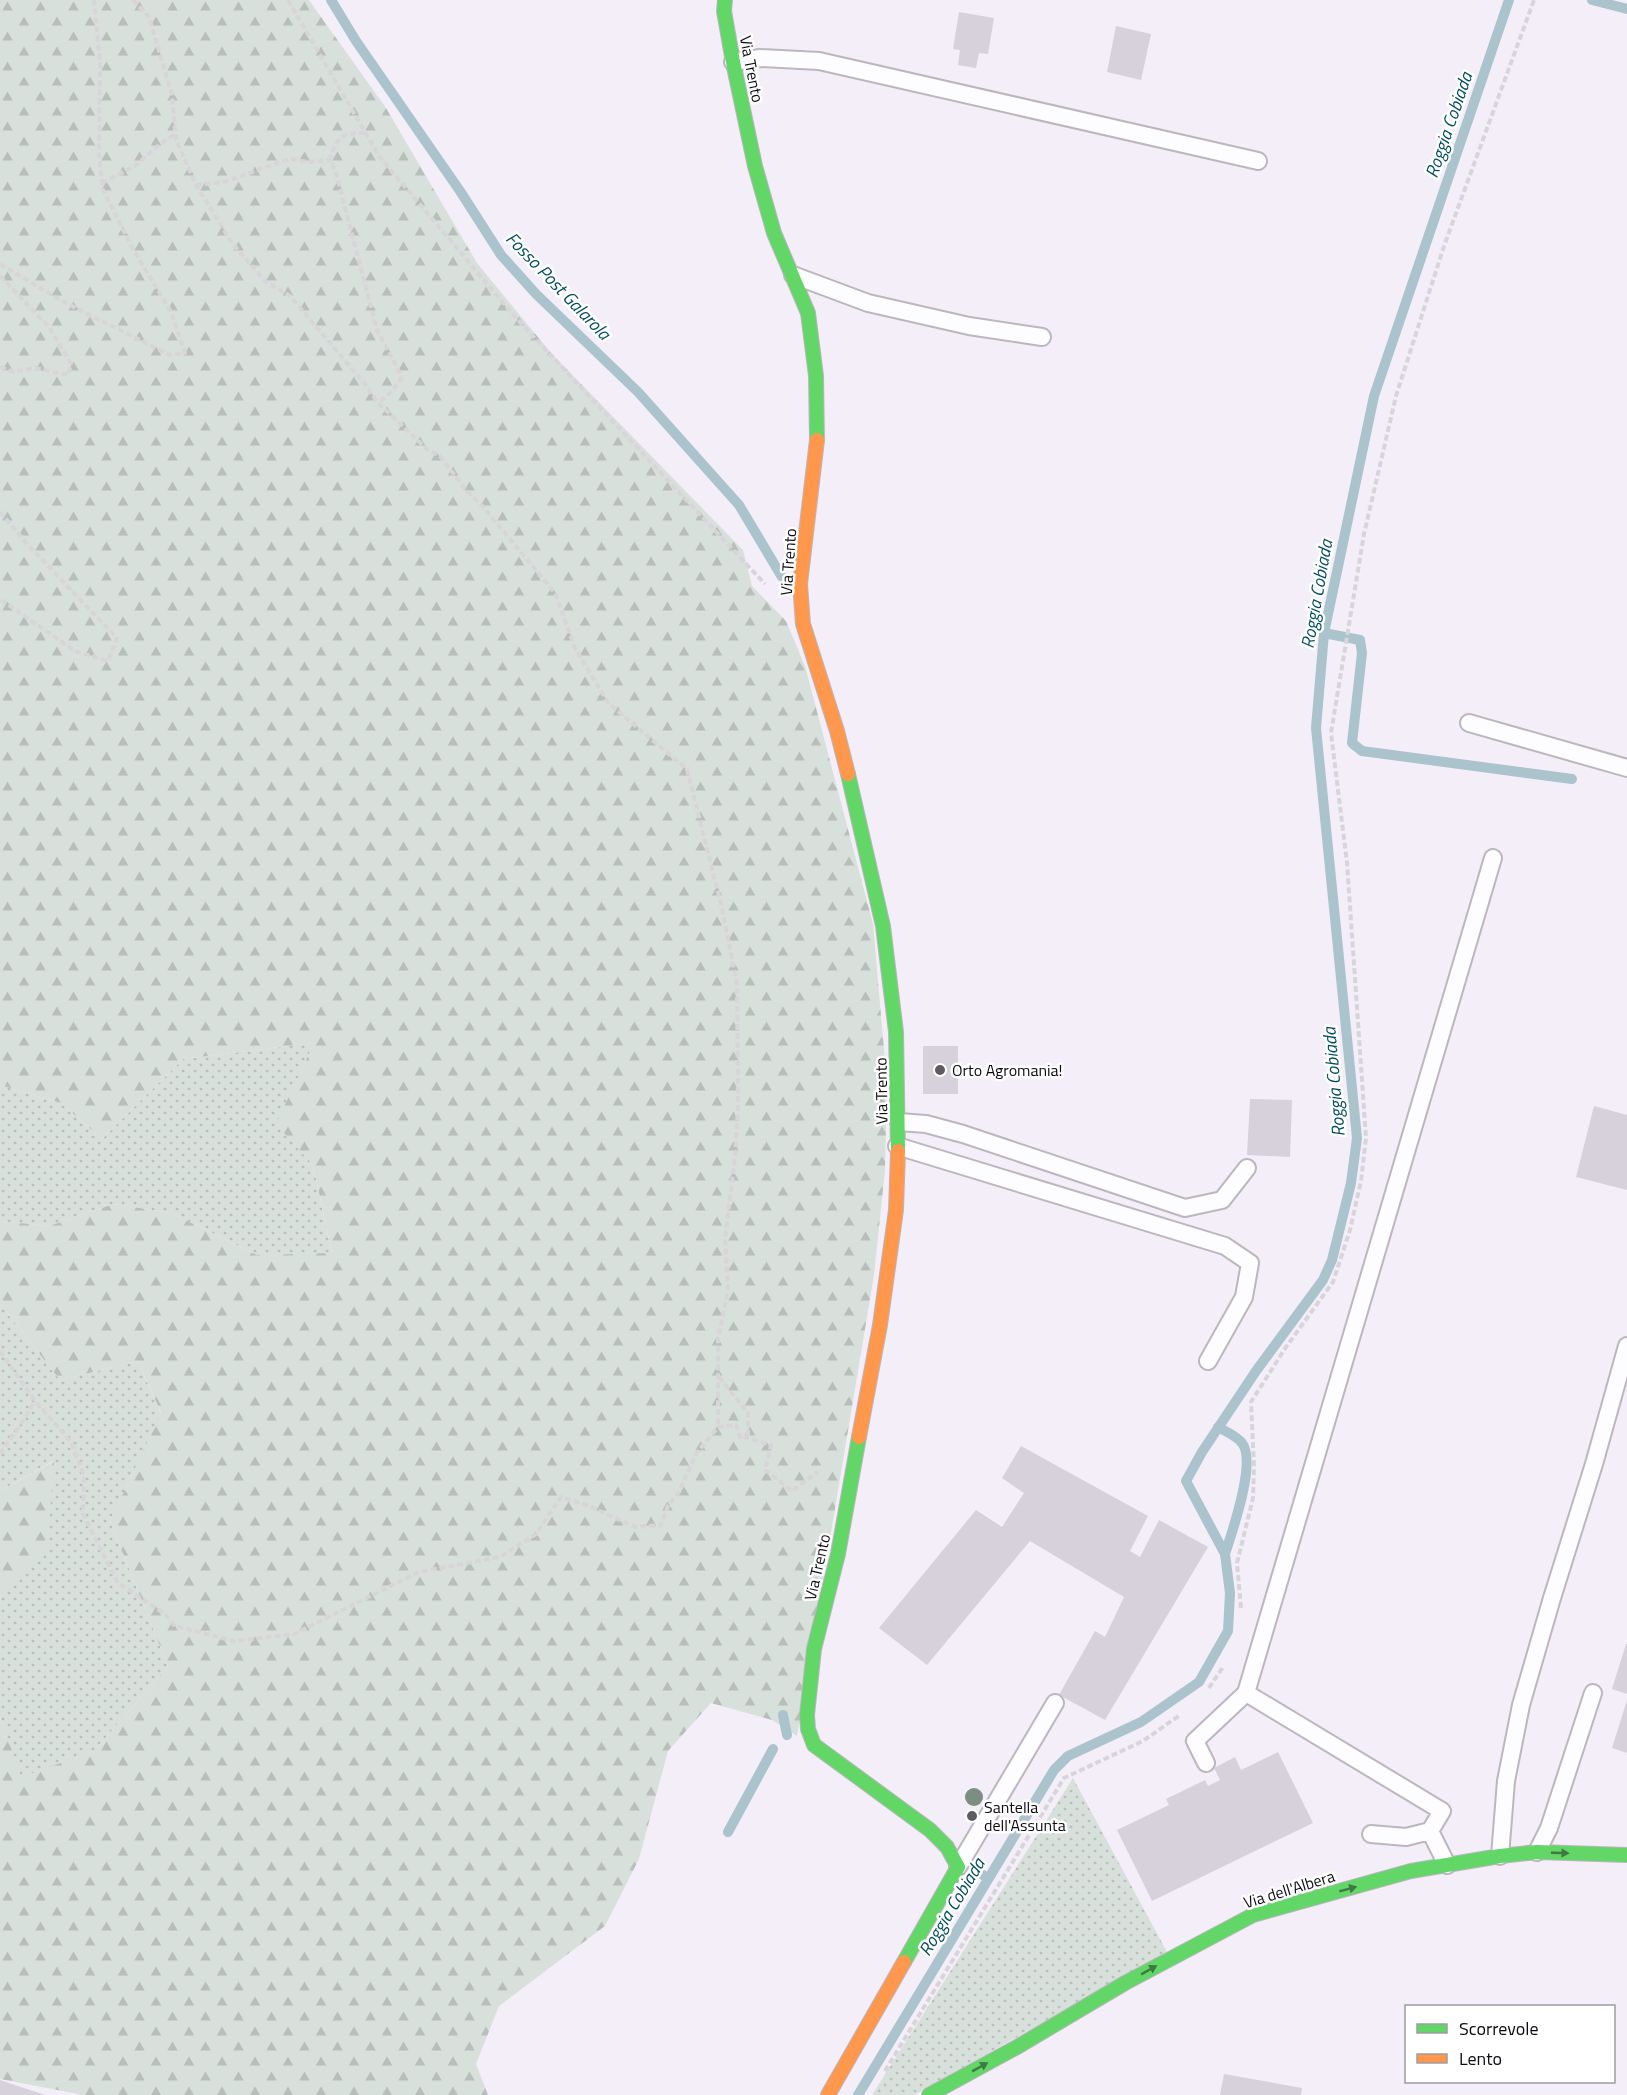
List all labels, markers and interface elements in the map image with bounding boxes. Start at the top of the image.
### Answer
street label: Via Trento [734,34,770,104]
water label: Roggia Cobiada [1418,68,1480,181]
water label: Fosso Post Galarola [500,225,618,347]
street label: Via Trento [774,528,802,596]
water label: Roggia Cobiada [1294,536,1340,650]
water label: Roggia Cobiada [1315,1025,1352,1138]
street label: Via Trento [868,1057,894,1125]
place label: Orto Agromania! [952,1058,1063,1082]
marker: Orto Agromania! [933,1063,947,1077]
street label: Via Trento [798,1531,836,1603]
place label: Santella dell'Assunta [984,1795,1066,1837]
marker: Santella dell'Assunta [965,1809,979,1823]
one-way arrow [1551,1848,1570,1858]
water label: Roggia Cobiada [912,1852,992,1961]
street label: Via dell'Albera [1240,1864,1338,1914]
one-way arrow [1339,1883,1357,1893]
one-way arrow [1141,1965,1158,1975]
legend [1405,2005,1615,2083]
text: Scorrevole [1459,2015,1538,2042]
text: Lento [1459,2045,1502,2072]
one-way arrow [972,2062,989,2072]

